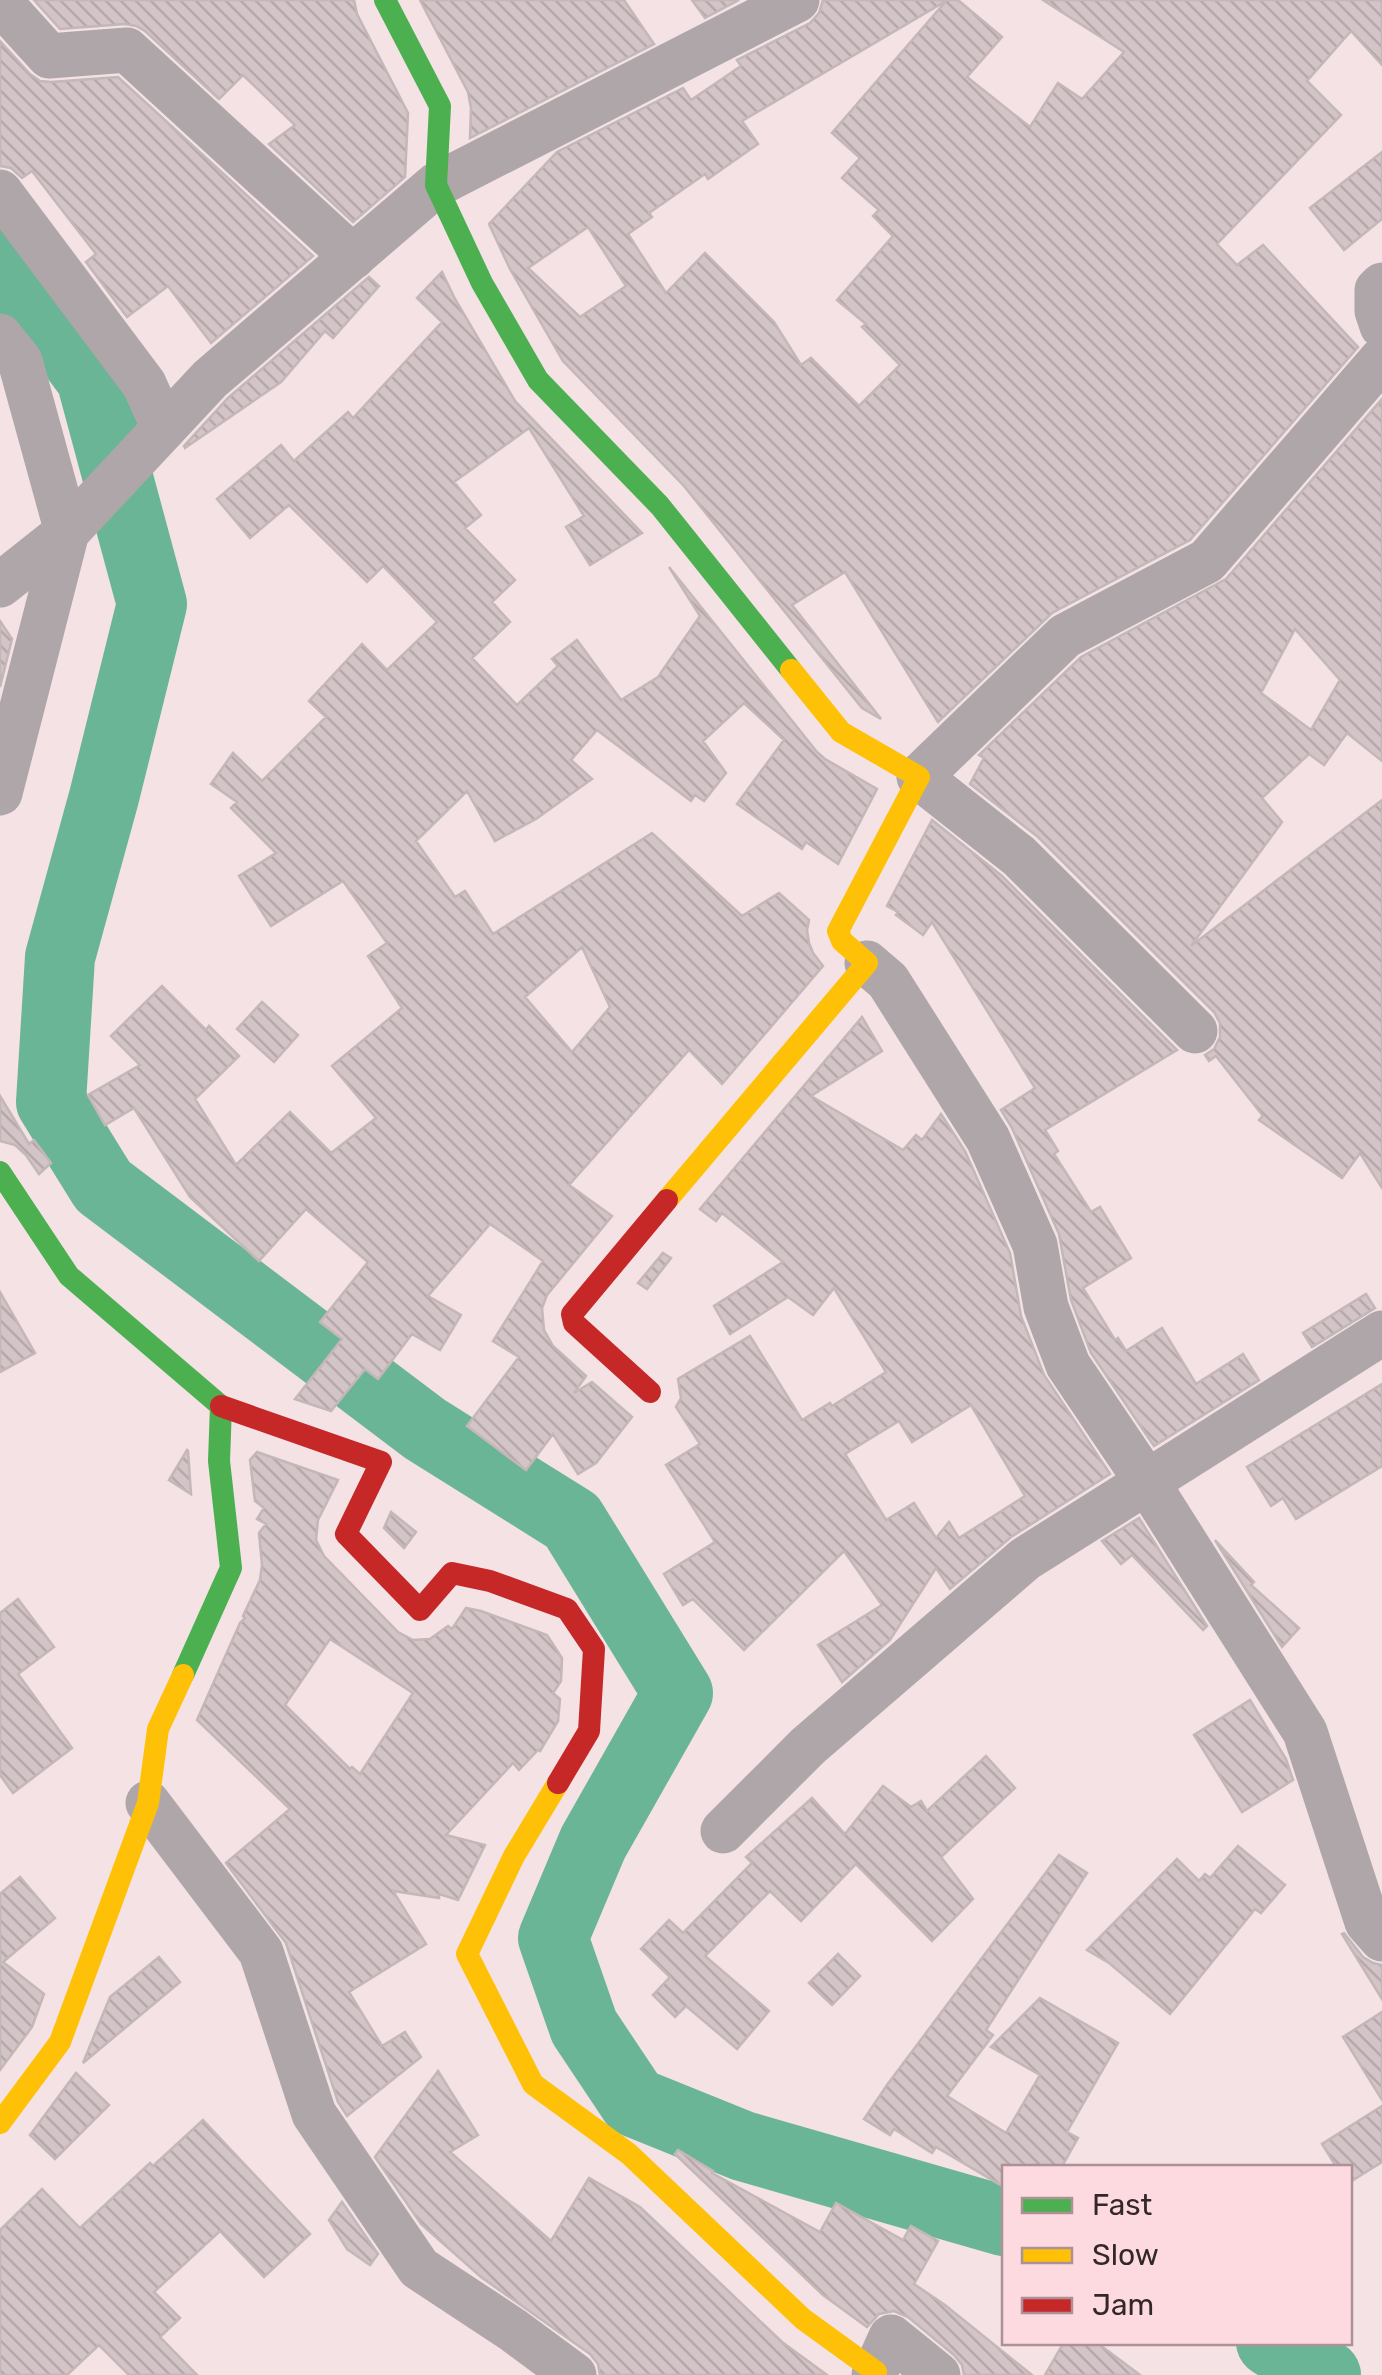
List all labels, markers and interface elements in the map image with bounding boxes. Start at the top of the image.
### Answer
legend [1002,2165,1352,2345]
text: Fast [1092,2187,1152,2223]
text: Slow [1092,2237,1159,2273]
text: Jam [1092,2287,1154,2323]

